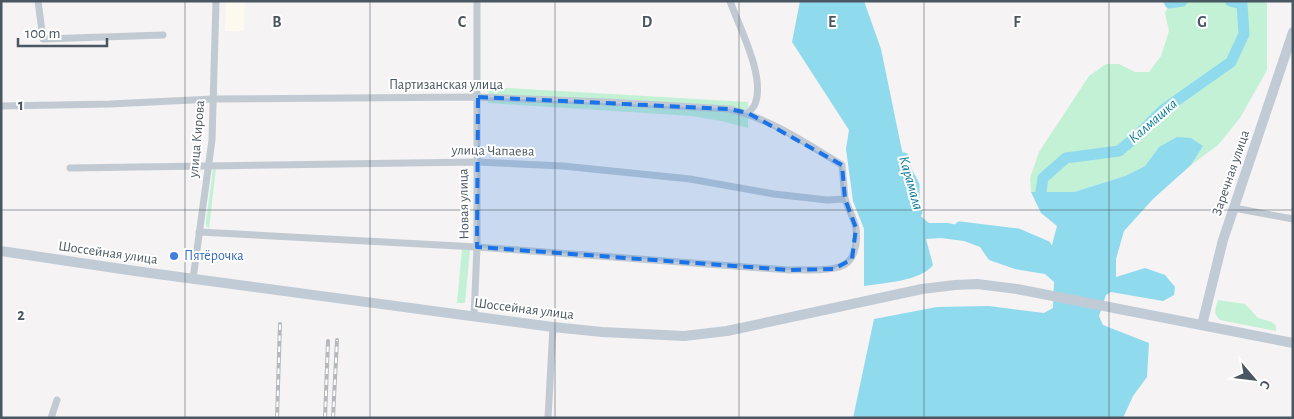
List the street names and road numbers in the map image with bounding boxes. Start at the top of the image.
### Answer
street label: Партизанская улица [389,78,504,92]
street label: улица Кирова [187,99,207,179]
street label: Заречная улица [1210,128,1252,218]
street label: улица Чапаева [450,143,535,159]
street label: Новая улица [456,168,472,240]
street label: Шоссейная улица [57,239,159,267]
street label: Шоссейная улица [473,296,575,322]

